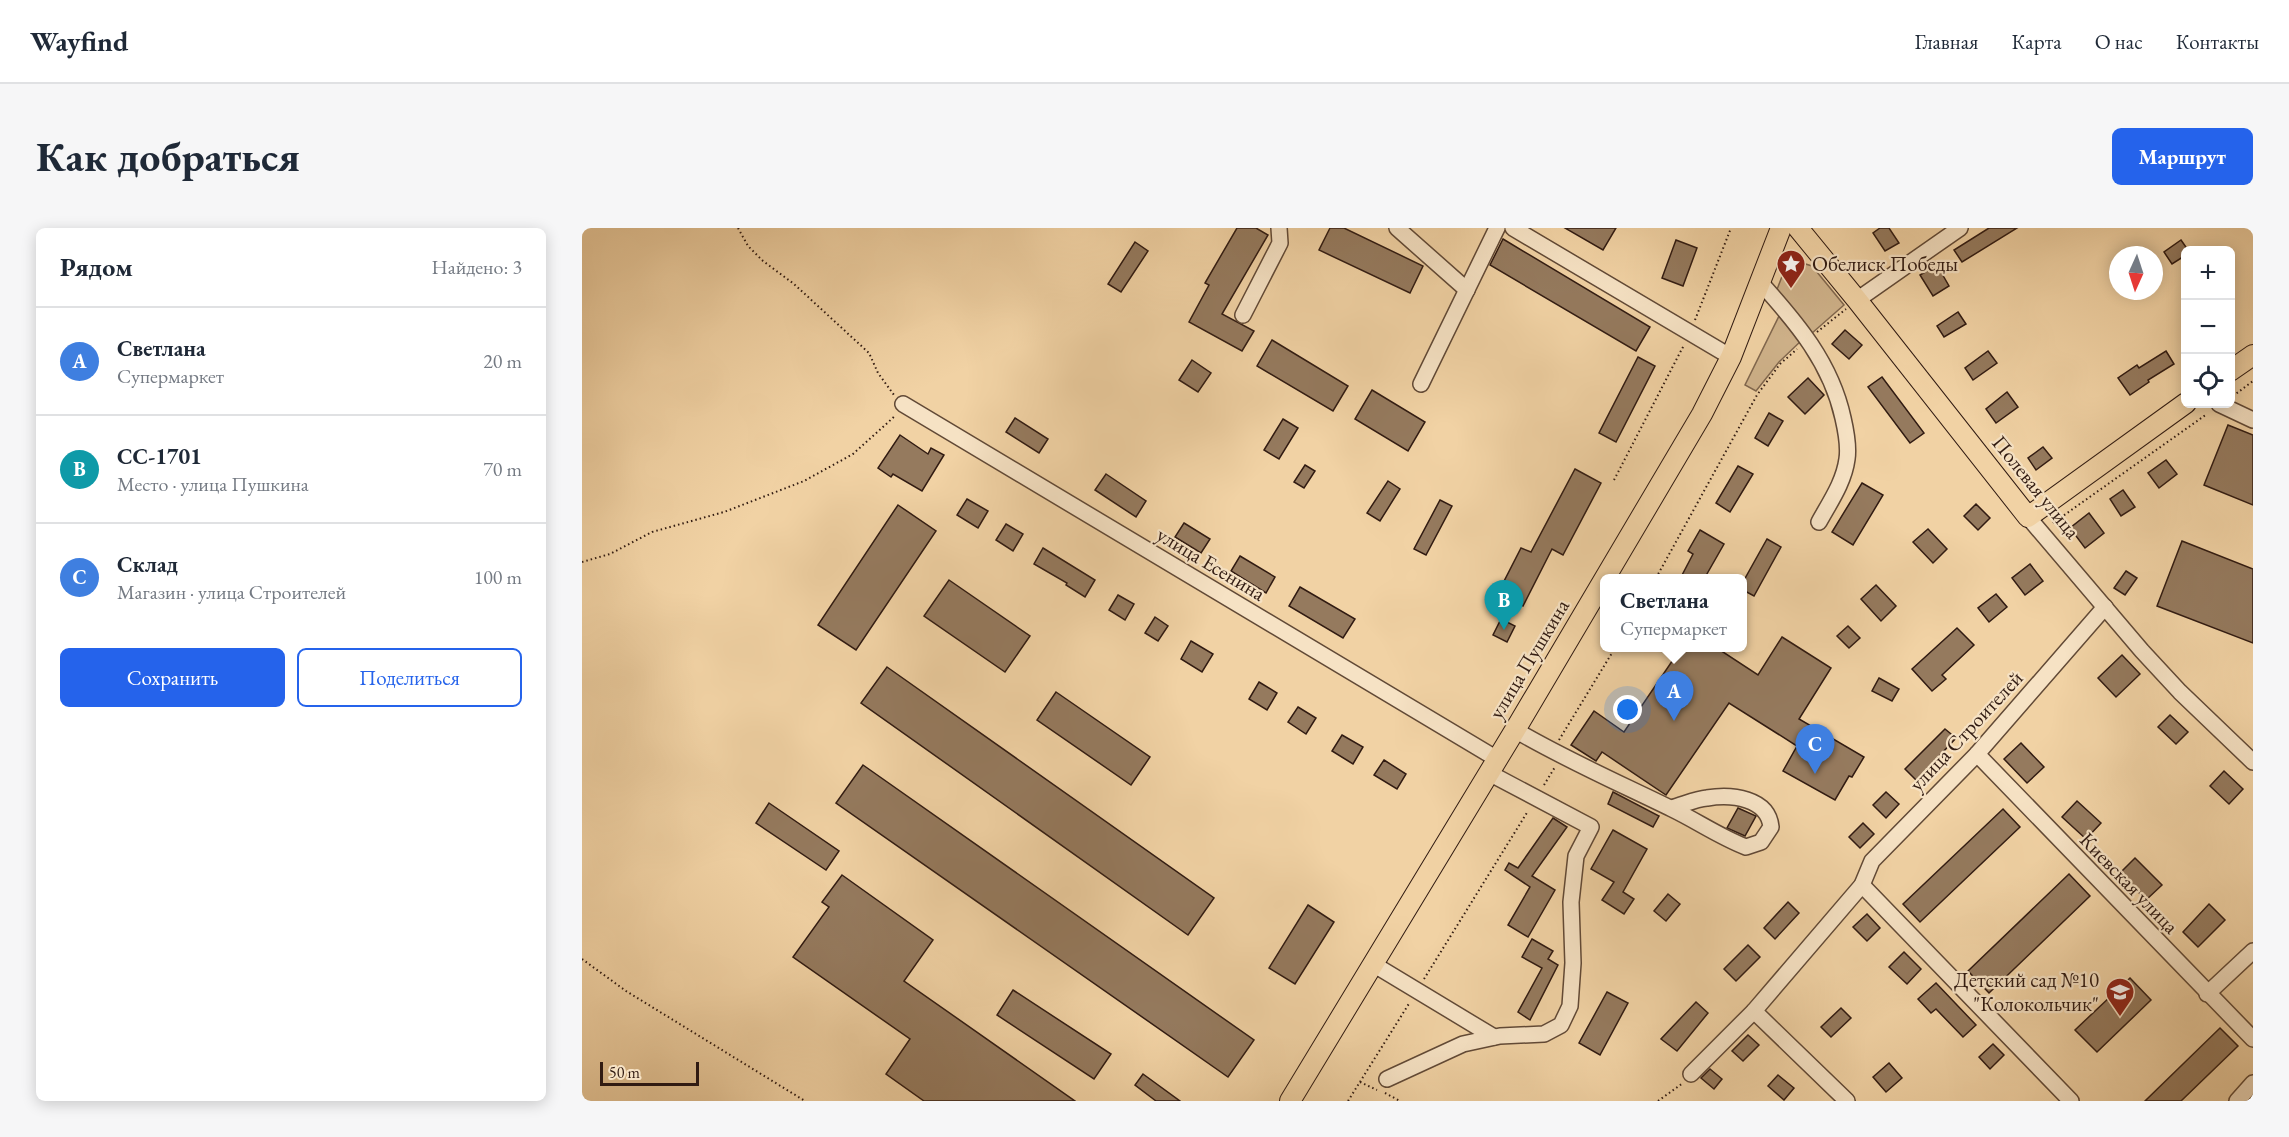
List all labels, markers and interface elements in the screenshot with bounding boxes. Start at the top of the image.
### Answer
text: Wayfind [30,23,128,59]
text: Главная [1914,28,1978,55]
text: Карта [2011,28,2062,55]
text: О нас [2095,28,2143,55]
text: Контакты [2176,28,2259,55]
button: Маршрут [2112,128,2253,185]
text: Как добраться [36,129,300,184]
north arrow [2109,246,2163,300]
map controls [2181,246,2235,408]
button: + [2181,246,2235,300]
place icon: Обелиск Победы [1775,248,1807,290]
text: Рядом [60,250,133,284]
place label: Обелиск Победы [1812,250,1958,277]
text: Найдено: 3 [431,254,522,280]
button: − [2181,300,2235,354]
text: Светлана [117,334,206,363]
text: A [72,348,87,374]
text: 20 m [483,348,522,374]
button: locate [2181,354,2235,408]
text: Супермаркет [117,363,224,389]
street label: Полевая улица [1986,429,2087,544]
text: СС-1701 [117,442,202,471]
text: B [73,456,86,482]
text: 70 m [483,456,522,482]
text: Место · улица Пушкина [117,471,309,497]
street label: улица Есенина [1152,521,1271,607]
text: Склад [117,550,178,579]
text: C [72,564,87,590]
text: 100 m [474,564,522,590]
popup [1600,574,1747,652]
text: Магазин · улица Строителей [117,579,346,605]
pin: B [1484,580,1524,630]
text: Светлана [1620,586,1709,615]
street label: улица Пушкина [1482,593,1575,723]
text: Супермаркет [1620,615,1727,641]
button: Сохранить [60,648,285,707]
button: Поделиться [297,648,522,707]
street label: улица Строителей [1903,665,2028,797]
pin: A [1654,672,1694,721]
your location [1613,695,1642,724]
pin: C [1796,724,1834,774]
street label: Киевская улица [2074,826,2185,940]
place label: Детский сад №10 "Колокольчик" [1954,966,2099,1017]
school or university icon: Детский сад №10 "Колокольчик" [2104,976,2136,1018]
scale bar [600,1059,699,1086]
text: 50 m [609,1062,640,1083]

